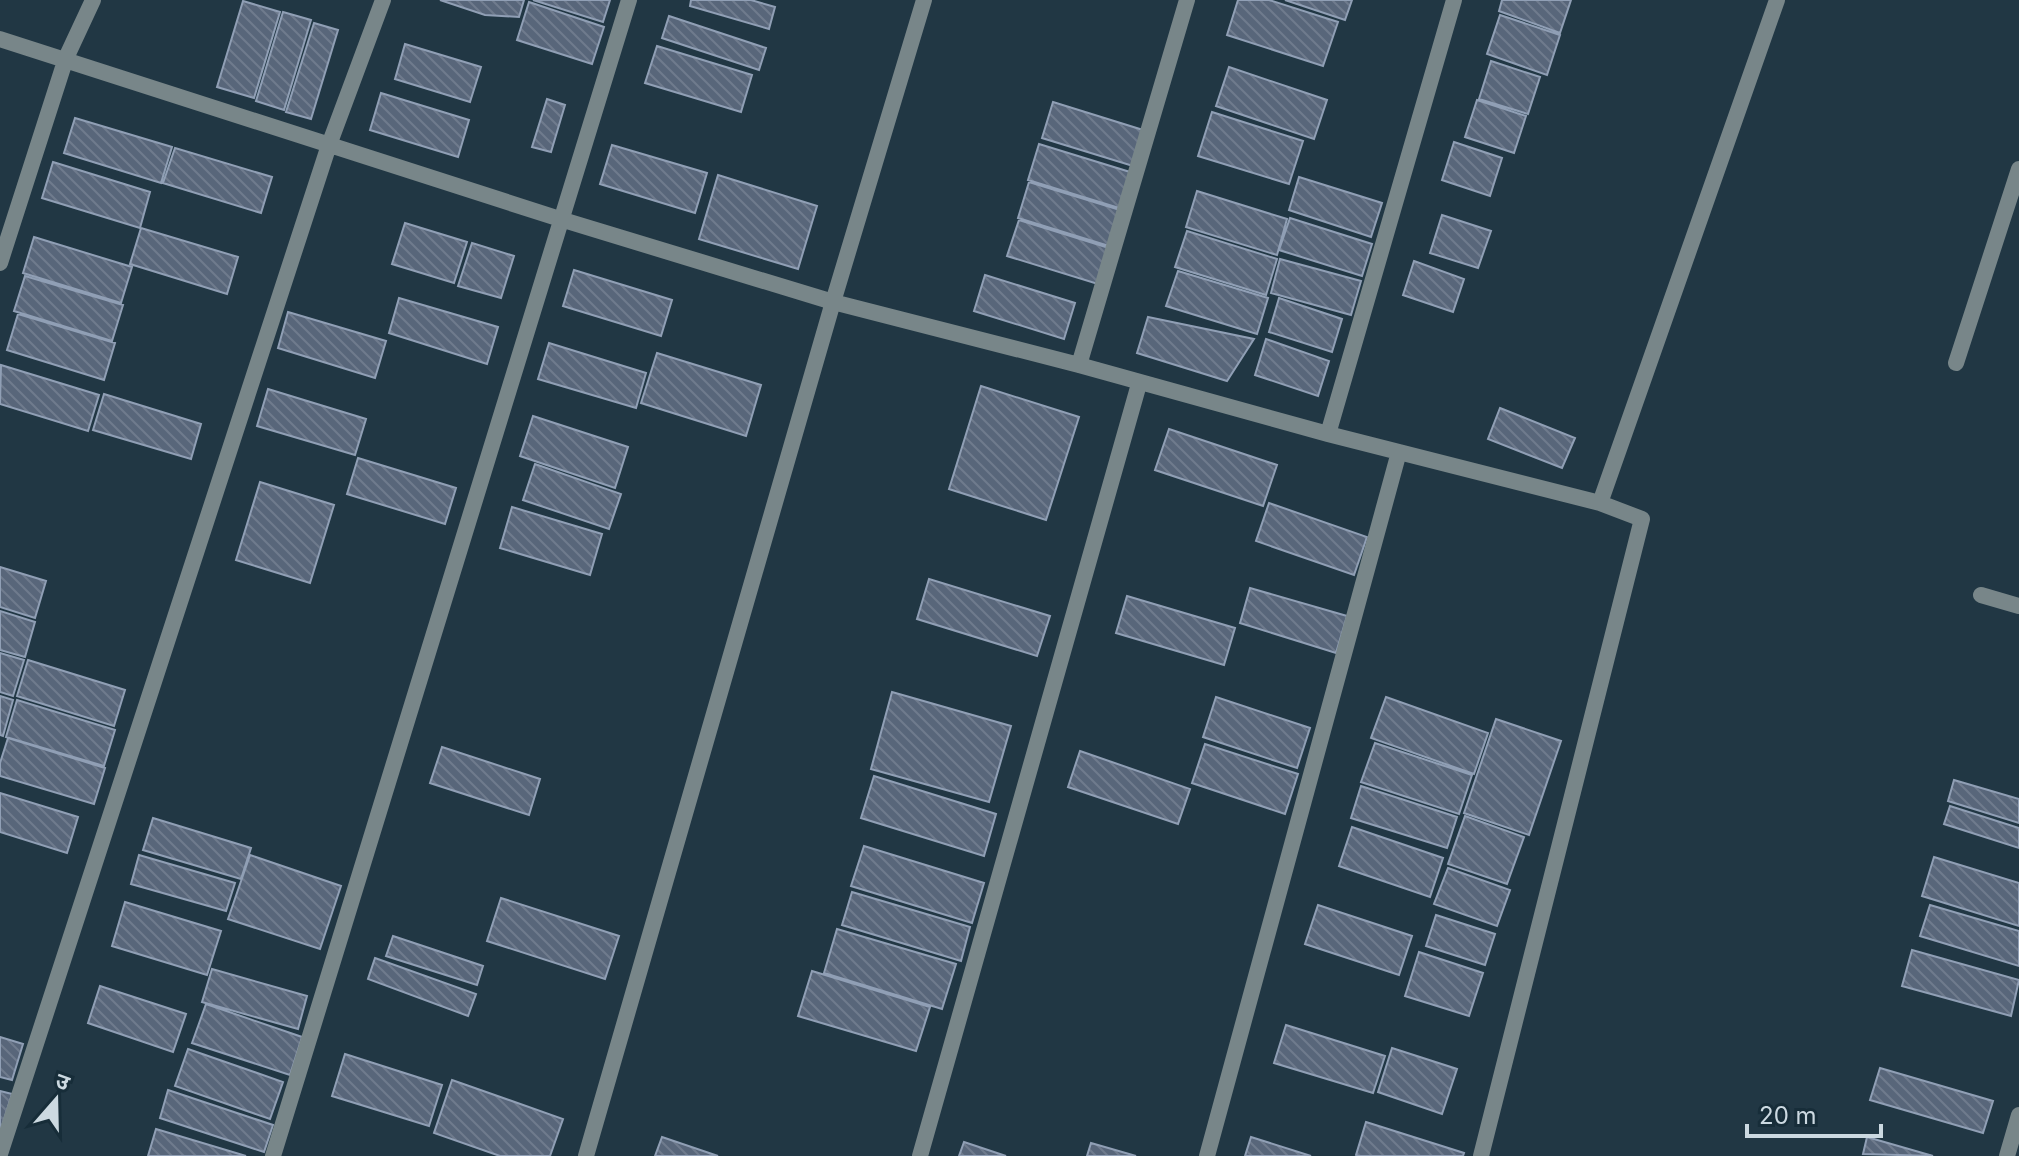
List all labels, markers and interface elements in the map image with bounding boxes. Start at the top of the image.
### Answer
north arrow [16,1060,96,1140]
text: उ [52,1067,74,1096]
scale bar [1747,1088,1881,1138]
text: 20 m [1759,1101,1817,1130]

